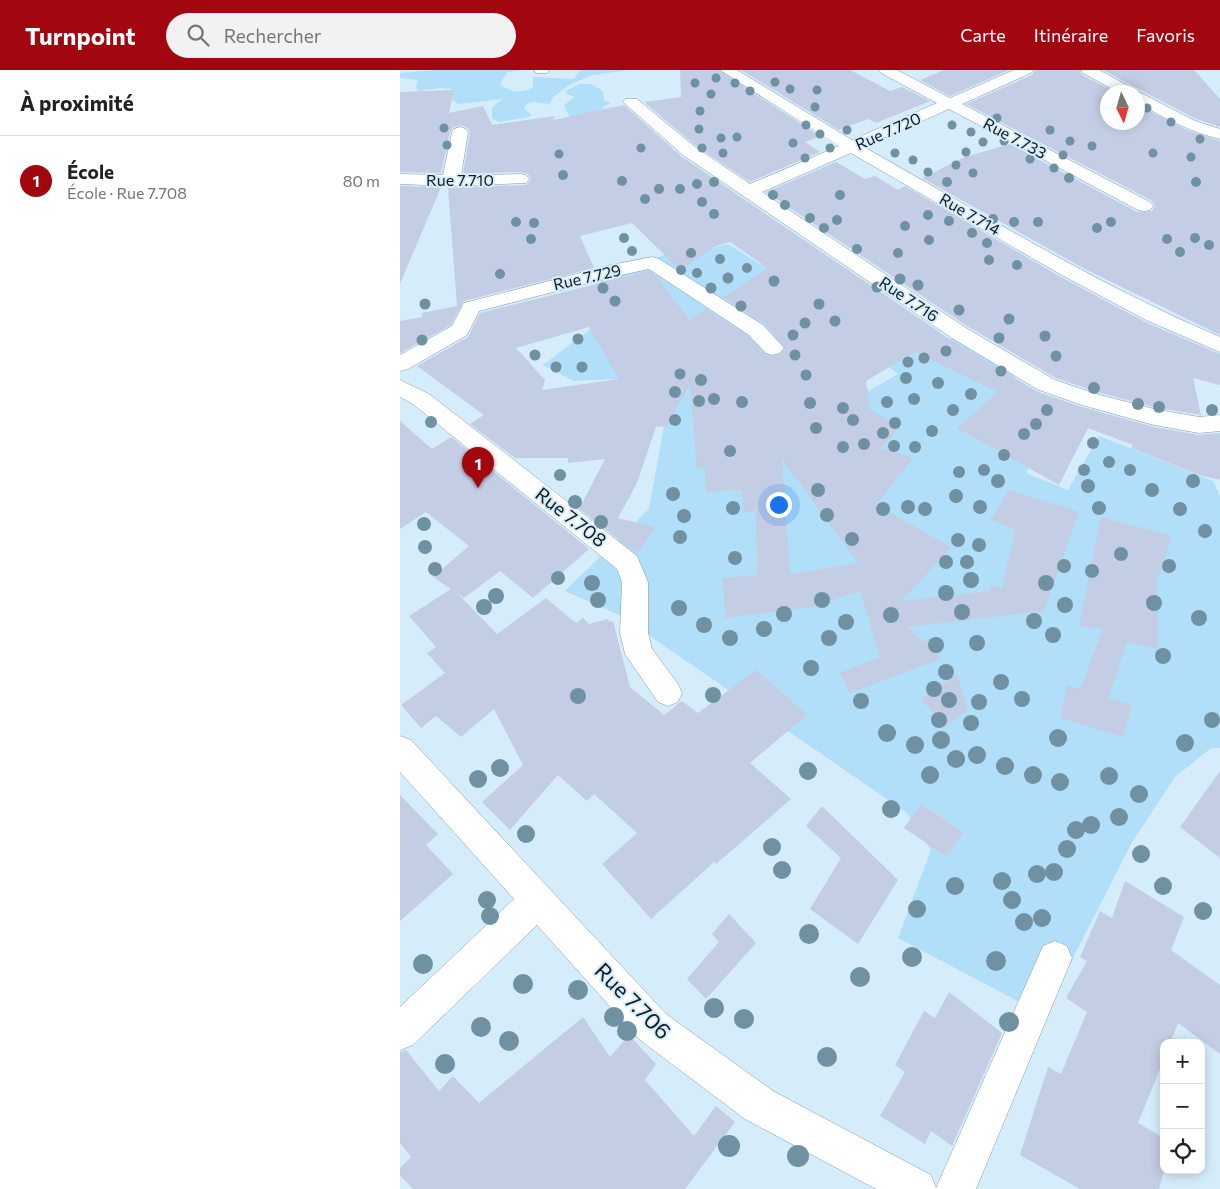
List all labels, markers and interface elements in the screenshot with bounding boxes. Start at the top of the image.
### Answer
search box [166,13,516,58]
text: Turnpoint [25,21,136,50]
icon: search [184,21,212,49]
text: Rechercher [224,24,321,47]
text: Carte [960,24,1006,46]
text: Itinéraire [1034,24,1108,46]
text: Favoris [1136,24,1195,46]
north arrow [1100,85,1145,130]
text: À proximité [20,90,134,115]
street label: Rue 7.720 [852,108,924,153]
street label: Rue 7.733 [980,113,1050,162]
text: École [67,160,114,183]
street label: Rue 7.710 [426,170,494,189]
text: 1 [32,171,40,190]
text: 80 m [343,171,380,190]
text: École · Rue 7.708 [67,183,187,202]
street label: Rue 7.714 [937,189,1004,239]
street label: Rue 7.729 [551,259,623,294]
street label: Rue 7.716 [876,272,942,325]
pin: 1 [462,447,494,488]
street label: Rue 7.708 [531,482,611,551]
your location [766,492,792,518]
street label: Rue 7.706 [589,957,677,1045]
map controls [1160,1039,1205,1174]
button: + [1160,1039,1205,1084]
button: − [1160,1084,1205,1129]
button: locate [1160,1129,1205,1174]

